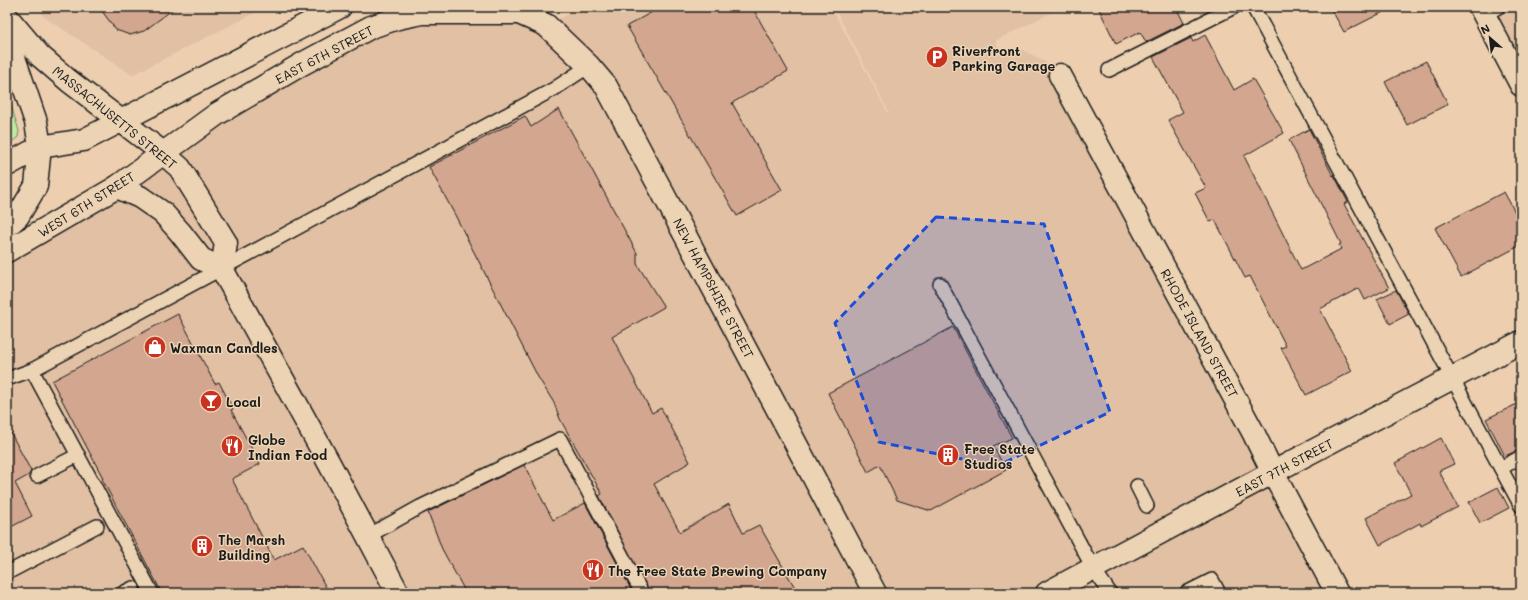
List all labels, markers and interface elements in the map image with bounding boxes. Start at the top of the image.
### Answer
north arrow [1470,18,1510,58]
text: N [1478,20,1492,37]
street label: EAST 6TH STREET [272,21,376,87]
place label: Riverfront Parking Garage [952,42,1055,74]
parking icon: Riverfront Parking Garage [924,44,950,70]
street label: MASSACHUSETTS STREET [49,62,181,172]
street label: WEST 6TH STREET [34,167,138,241]
street label: NEW HAMPSHIRE STREET [670,215,758,361]
street label: RHODE ISLAND STREET [1157,265,1243,401]
shop icon: Waxman Candles [142,334,168,360]
place label: Waxman Candles [170,339,277,356]
bar icon: Local [198,388,224,414]
place label: Local [226,393,261,410]
place label: Globe Indian Food [248,431,327,463]
restaurant icon: Globe Indian Food [219,433,245,459]
street label: EAST 7TH STREET [1232,434,1336,500]
place label: Free State Studios [964,440,1035,472]
building icon: Free State Studios [935,442,961,468]
place label: The Marsh Building [218,531,285,563]
building icon: The Marsh Building [189,533,215,559]
restaurant icon: The Free State Brewing Company [580,557,606,583]
place label: The Free State Brewing Company [608,562,827,580]

